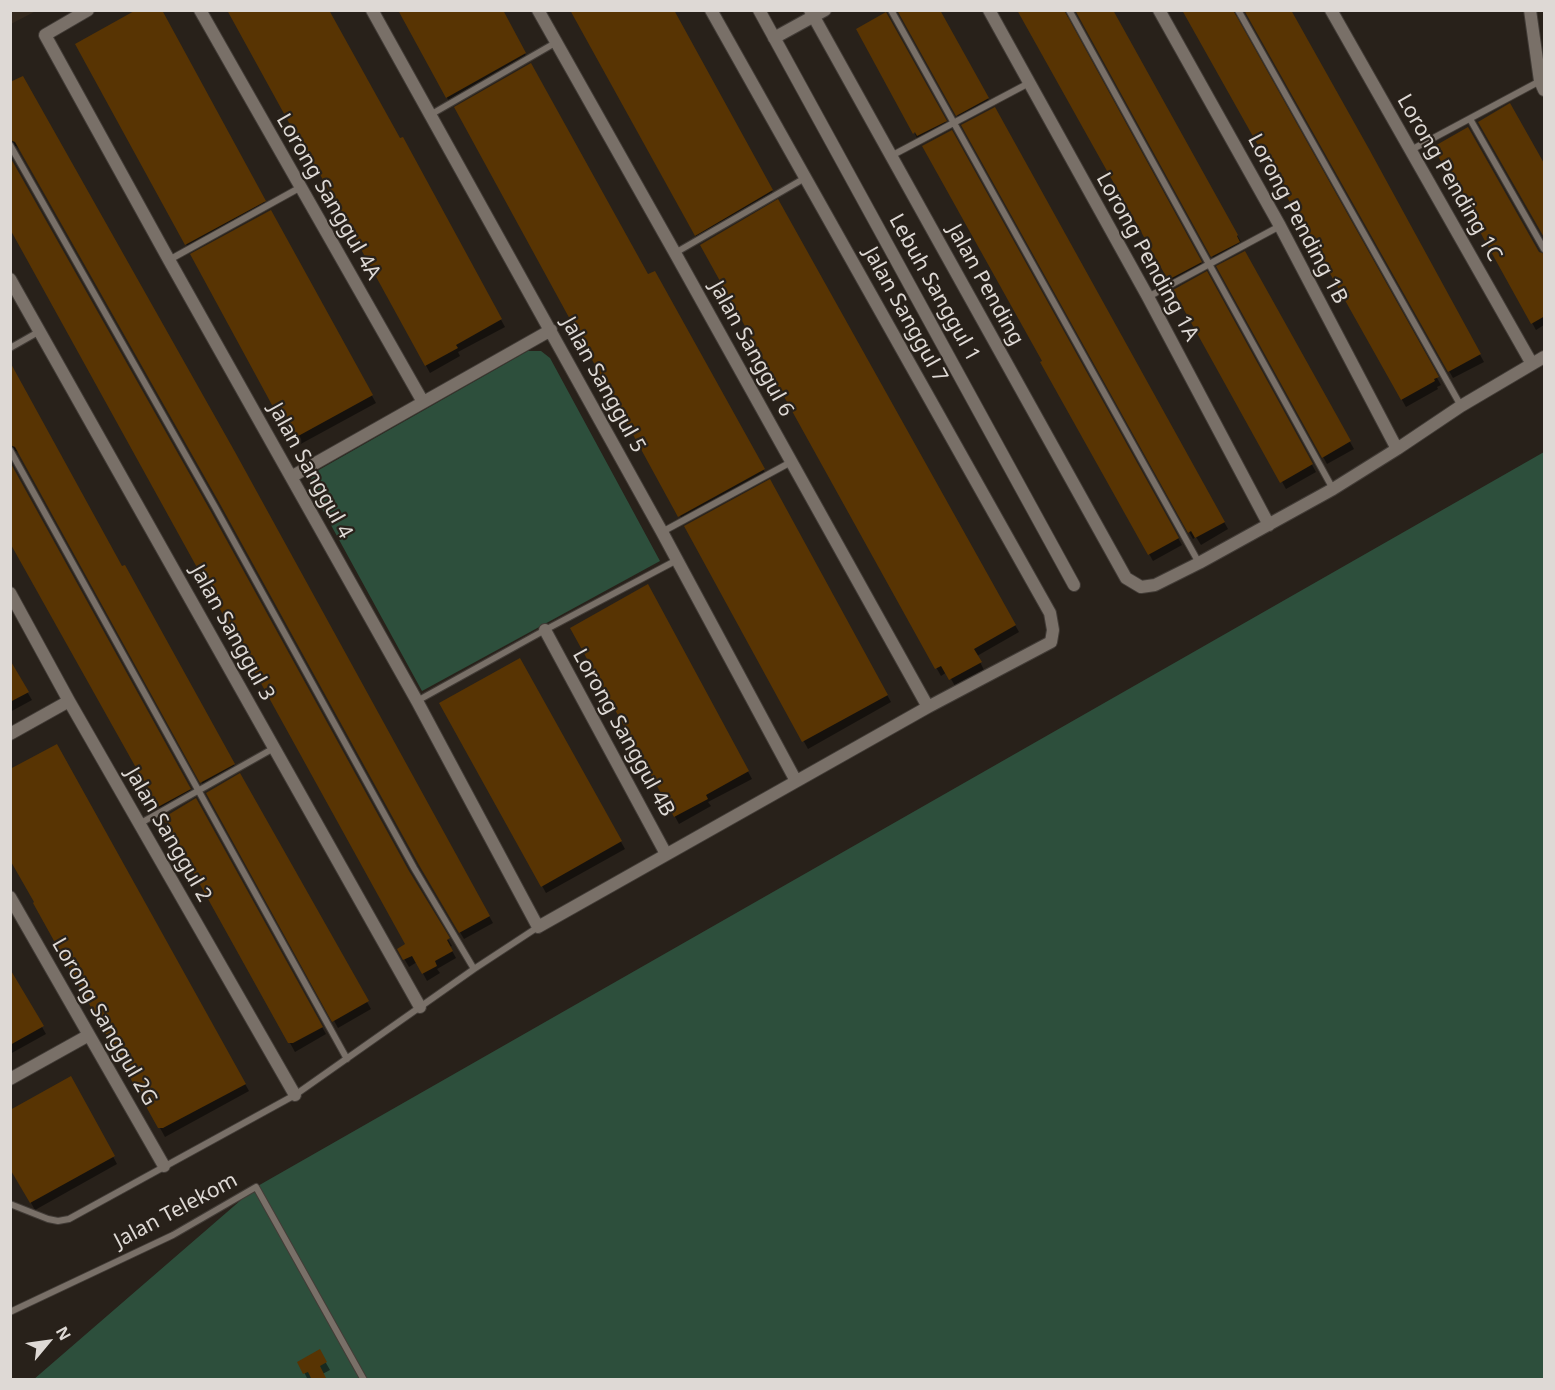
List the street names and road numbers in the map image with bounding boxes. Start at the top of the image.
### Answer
street label: Lorong Pending 1C [1391,90,1507,266]
street label: Lorong Sanggul 4A [270,110,386,284]
street label: Lorong Pending 1B [1242,130,1352,308]
street label: Lorong Pending 1A [1090,168,1204,346]
street label: Lebuh Sanggul 1 [883,210,985,366]
street label: Jalan Pending [941,220,1029,350]
street label: Jalan Sanggul 7 [857,243,953,387]
street label: Jalan Sanggul 6 [703,277,799,421]
street label: Jalan Sanggul 5 [555,313,651,457]
street label: Jalan Sanggul 4 [262,399,358,543]
street label: Jalan Sanggul 3 [184,561,280,705]
street label: Lorong Sanggul 4B [566,645,680,821]
street label: Jalan Sanggul 2 [119,763,217,907]
street label: Lorong Sanggul 2G [46,934,162,1110]
street label: Jalan Telekom [110,1168,242,1254]

